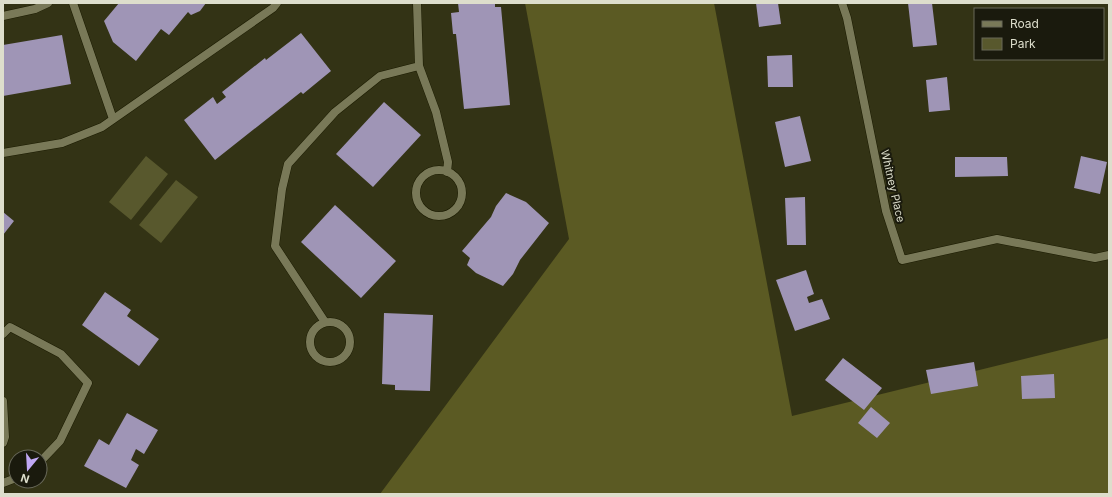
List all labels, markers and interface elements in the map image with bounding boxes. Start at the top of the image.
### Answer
legend [974,8,1104,60]
text: Road [1010,16,1039,31]
text: Park [1010,36,1036,51]
street label: Whitney Place [878,148,908,224]
north arrow [8,449,48,489]
text: N [19,471,31,486]

